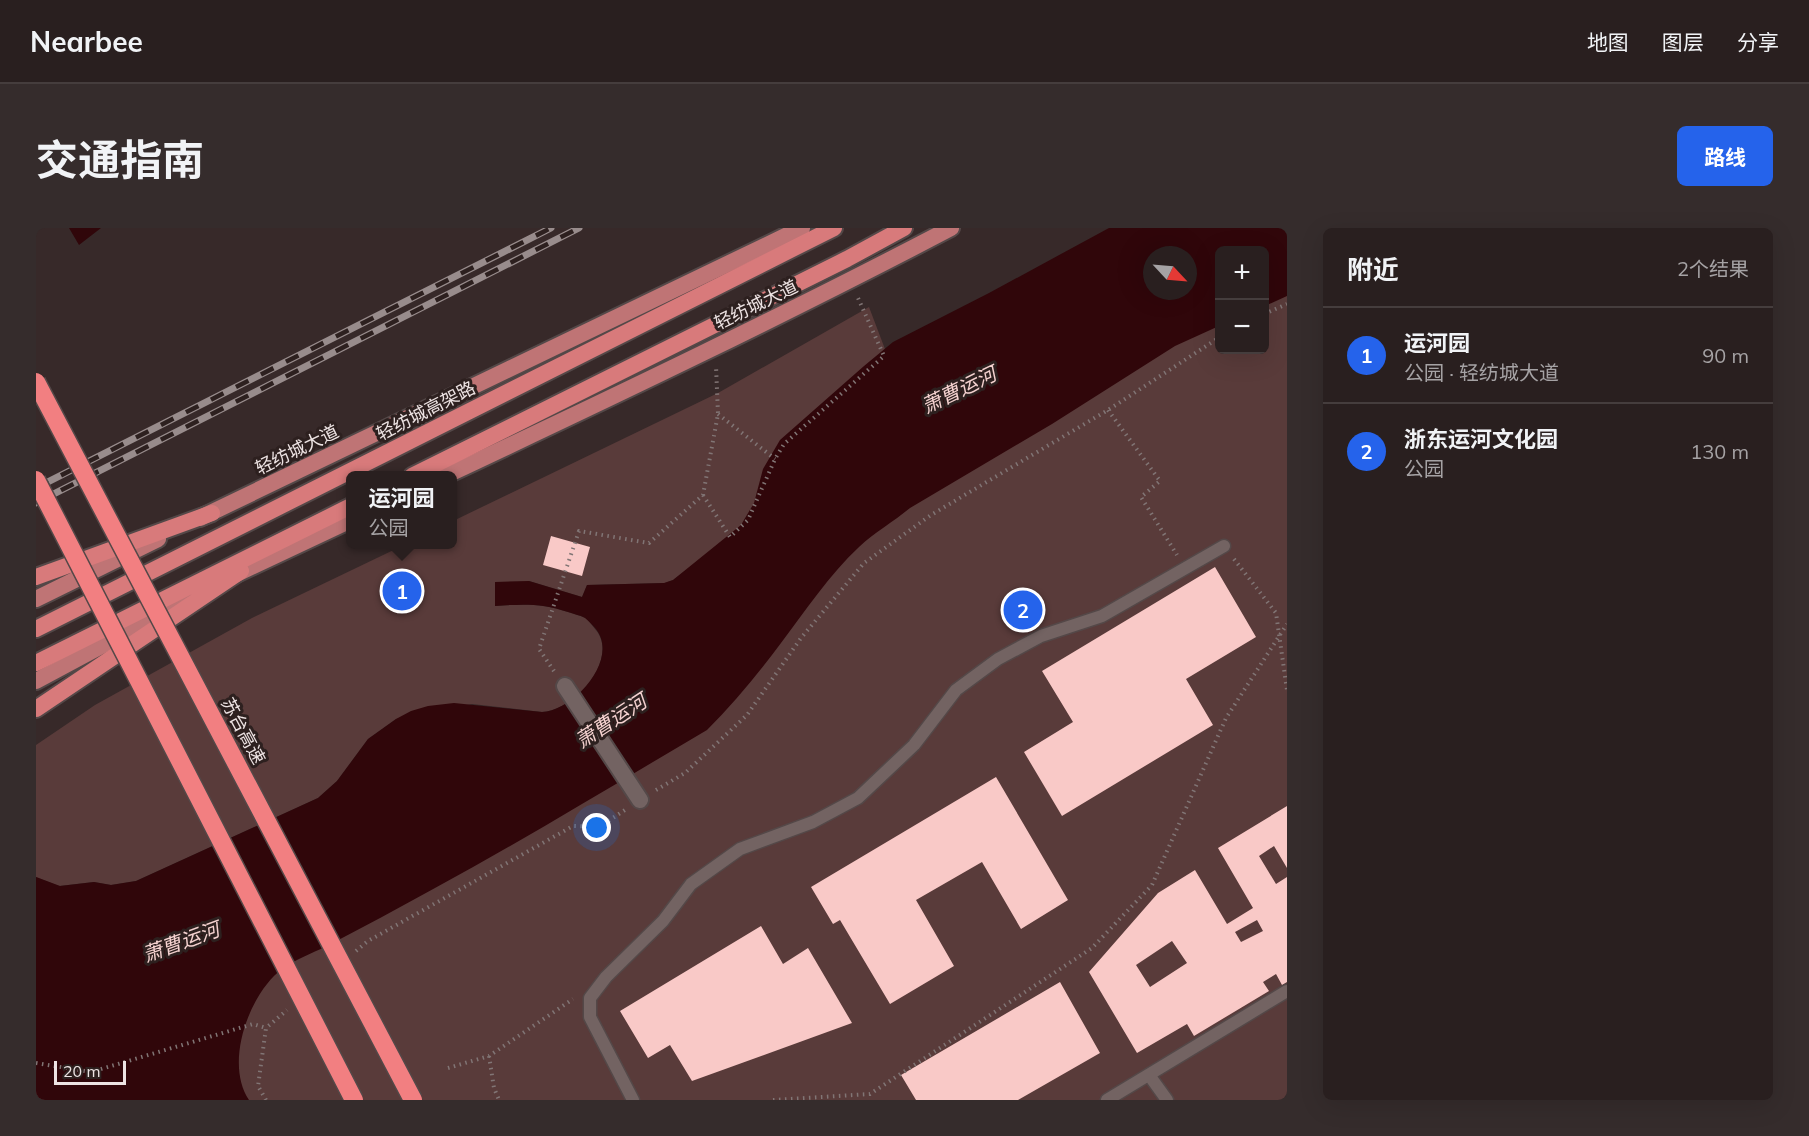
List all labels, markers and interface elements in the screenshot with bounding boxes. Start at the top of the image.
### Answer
text: Nearbee [30,24,143,59]
text: 地图 [1587,29,1629,55]
text: 图层 [1662,29,1704,55]
text: 分享 [1737,29,1779,55]
button: 路线 [1677,126,1773,186]
text: 交通指南 [36,133,204,186]
north arrow [1143,246,1197,300]
map controls [1215,246,1269,354]
button: + [1215,246,1269,300]
text: 附近 [1347,253,1399,286]
text: 2个结果 [1677,256,1749,281]
street label: 轻纺城大道 [710,274,801,335]
button: − [1215,300,1269,354]
text: 运河园 [1404,329,1470,357]
text: 1 [1361,343,1373,368]
text: 90 m [1702,343,1749,368]
water label: 萧曹运河 [917,359,1004,418]
text: 公园 · 轻纺城大道 [1404,360,1559,385]
street label: 轻纺城高架路 [372,376,479,445]
street label: 轻纺城大道 [251,419,342,480]
text: 浙东运河文化园 [1404,425,1558,453]
text: 2 [1361,439,1373,464]
text: 130 m [1690,439,1749,464]
text: 公园 [1404,456,1444,481]
popup [346,471,457,549]
text: 运河园 [368,484,435,512]
text: 公园 [368,515,408,540]
pin: 1 [382,568,422,614]
pin: 2 [1004,588,1042,632]
water label: 萧曹运河 [570,686,654,753]
street label: 苏台高速 [216,694,270,768]
your location [582,813,611,842]
water label: 萧曹运河 [139,915,226,967]
scale bar [54,1058,126,1086]
text: 20 m [63,1061,100,1081]

